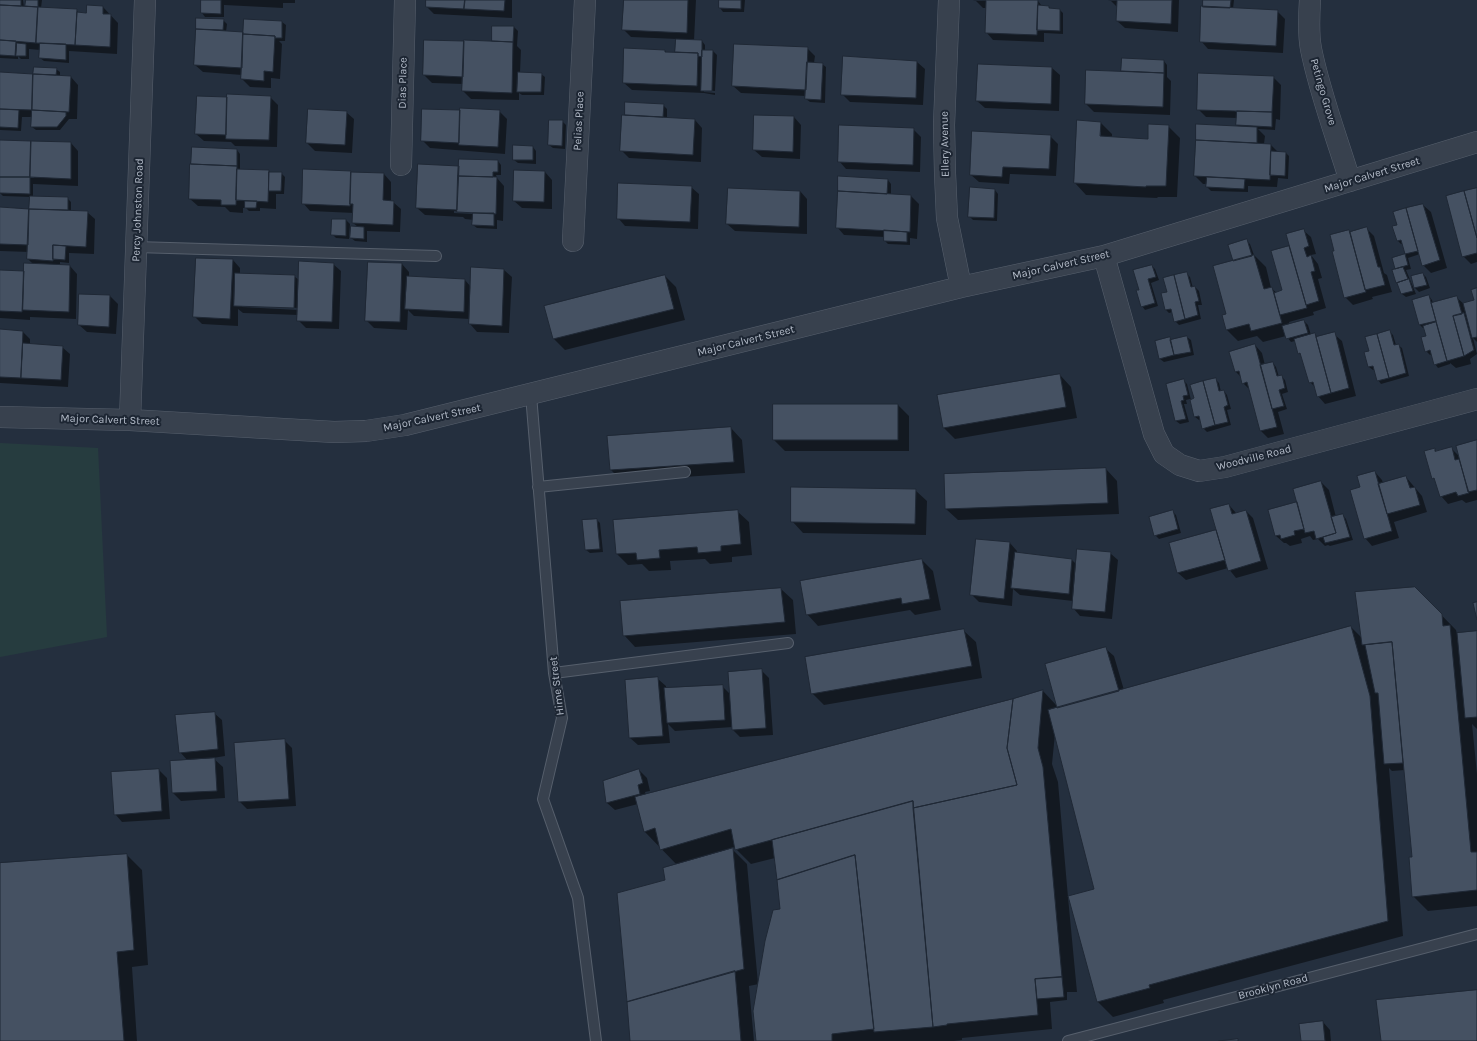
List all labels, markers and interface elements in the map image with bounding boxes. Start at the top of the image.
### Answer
street label: Dias Place [396,57,410,109]
street label: Petingo Grove [1307,57,1339,127]
street label: Pelias Place [571,91,587,151]
street label: Ellery Avenue [938,111,952,177]
street label: Major Calvert Street [1323,154,1421,196]
street label: Percy Johnston Road [130,158,146,262]
street label: Major Calvert Street [1011,247,1111,283]
street label: Major Calvert Street [696,323,796,359]
street label: Major Calvert Street [382,401,482,435]
street label: Major Calvert Street [60,412,160,428]
street label: Woodville Road [1215,442,1293,474]
street label: Hime Street [547,656,567,716]
street label: Brooklyn Road [1237,971,1309,1003]

